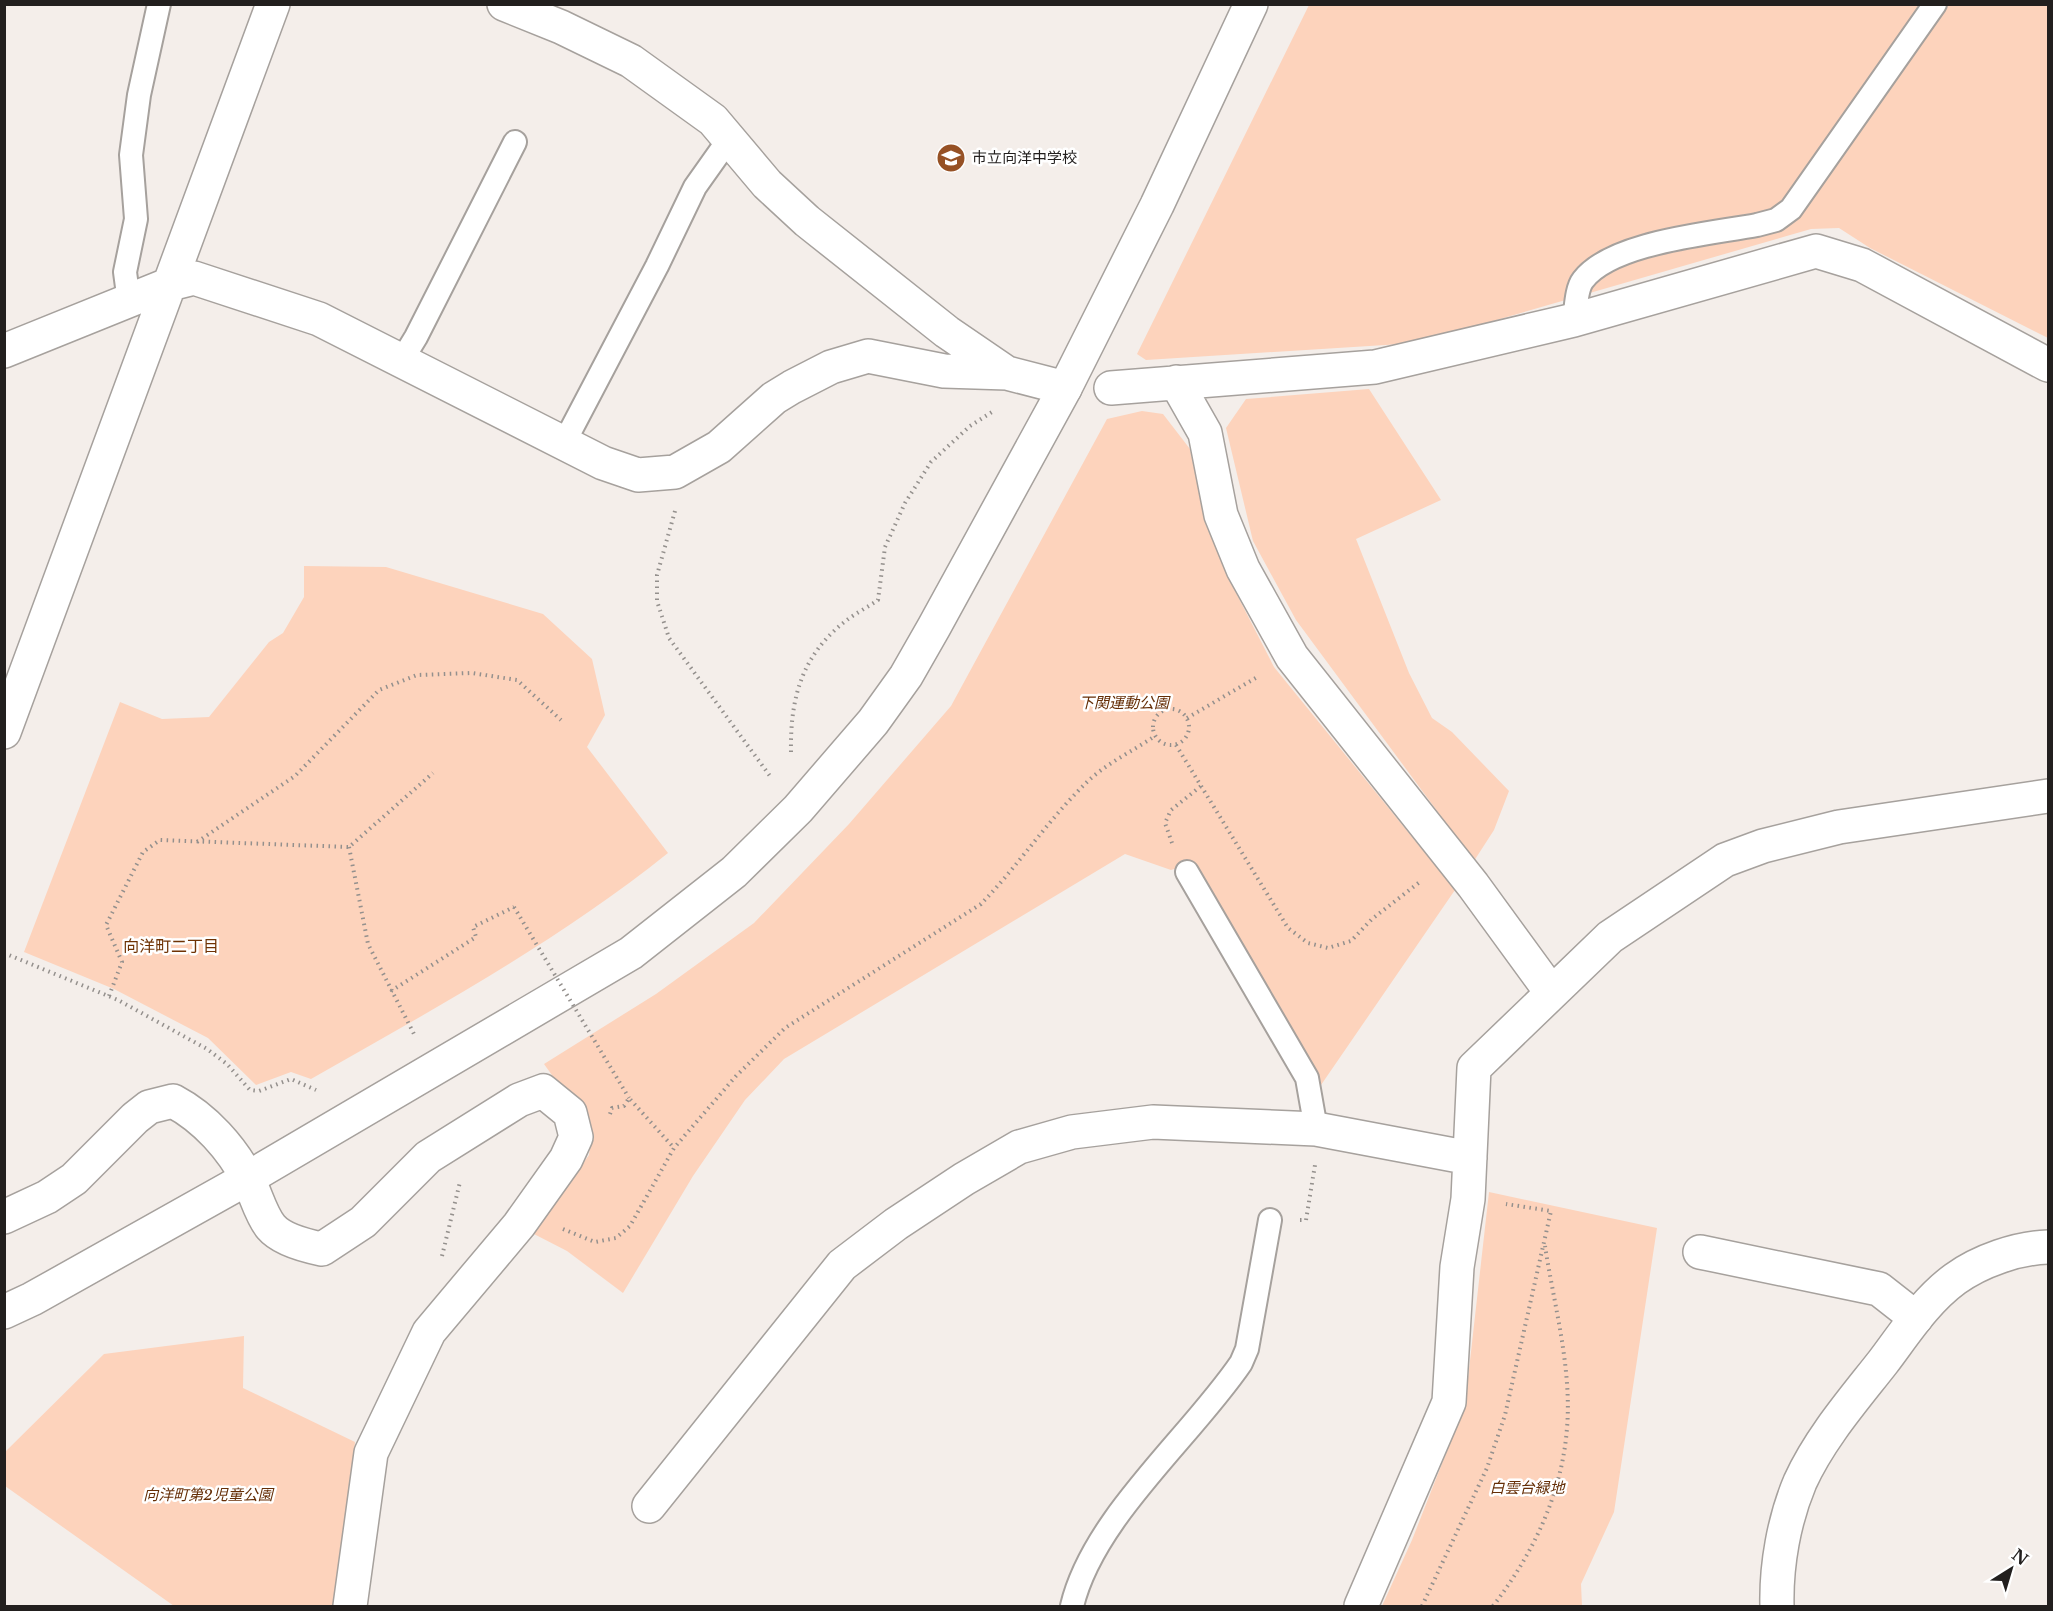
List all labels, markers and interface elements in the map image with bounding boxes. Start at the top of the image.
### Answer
school or university icon: 市立向洋中学校 [935,142,967,174]
place label: 市立向洋中学校 [972,148,1077,167]
park label: 下関運動公園 [1079,693,1171,712]
district label: 向洋町二丁目 [123,936,219,956]
park label: 白雲台緑地 [1489,1478,1566,1497]
park label: 向洋町第2児童公園 [143,1485,275,1504]
north arrow [1981,1539,2041,1599]
text: N [2008,1545,2032,1570]

